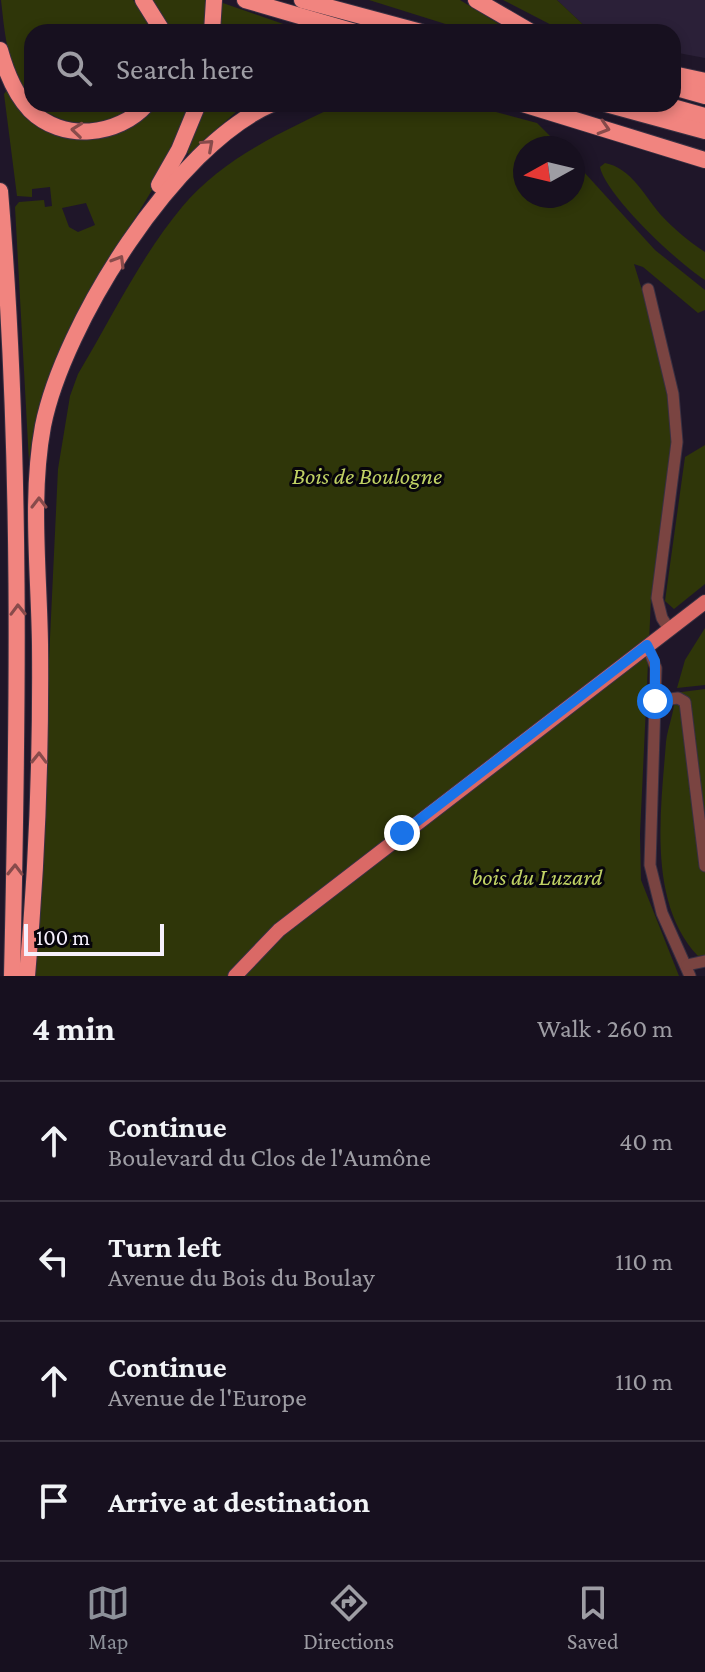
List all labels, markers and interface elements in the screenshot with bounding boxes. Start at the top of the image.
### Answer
search box [24,24,681,112]
icon: search [52,46,96,90]
text: Search here [116,52,254,85]
one-way arrow [597,119,611,135]
one-way arrow [70,122,83,139]
north arrow [513,136,585,208]
one-way arrow [199,139,213,154]
one-way arrow [109,255,125,270]
park label: Bois de Boulogne [292,462,442,489]
one-way arrow [30,496,48,509]
one-way arrow [10,603,27,616]
route start [637,683,673,719]
one-way arrow [30,751,47,764]
route end [384,815,420,851]
one-way arrow [6,863,23,876]
park label: bois du Luzard [472,863,603,890]
scale bar [24,920,164,956]
text: 100 m [36,925,90,950]
text: 4 min [32,1010,115,1047]
text: Walk · 260 m [537,1014,673,1043]
text: Continue [108,1110,227,1143]
icon: ahead [32,1119,76,1163]
text: 40 m [619,1127,673,1156]
text: Boulevard du Clos de l'Aumône [108,1143,431,1172]
text: Turn left [108,1230,221,1263]
icon: left [32,1239,76,1283]
text: 110 m [615,1247,673,1276]
text: Avenue du Bois du Boulay [108,1263,375,1292]
text: Continue [108,1350,227,1383]
icon: ahead [32,1359,76,1403]
text: 110 m [615,1367,673,1396]
text: Avenue de l'Europe [108,1383,307,1412]
icon: arrive [32,1479,76,1523]
text: Arrive at destination [108,1485,370,1518]
tab: Map [86,1581,130,1654]
tab: Directions [303,1581,394,1654]
tab: Saved [567,1581,619,1654]

